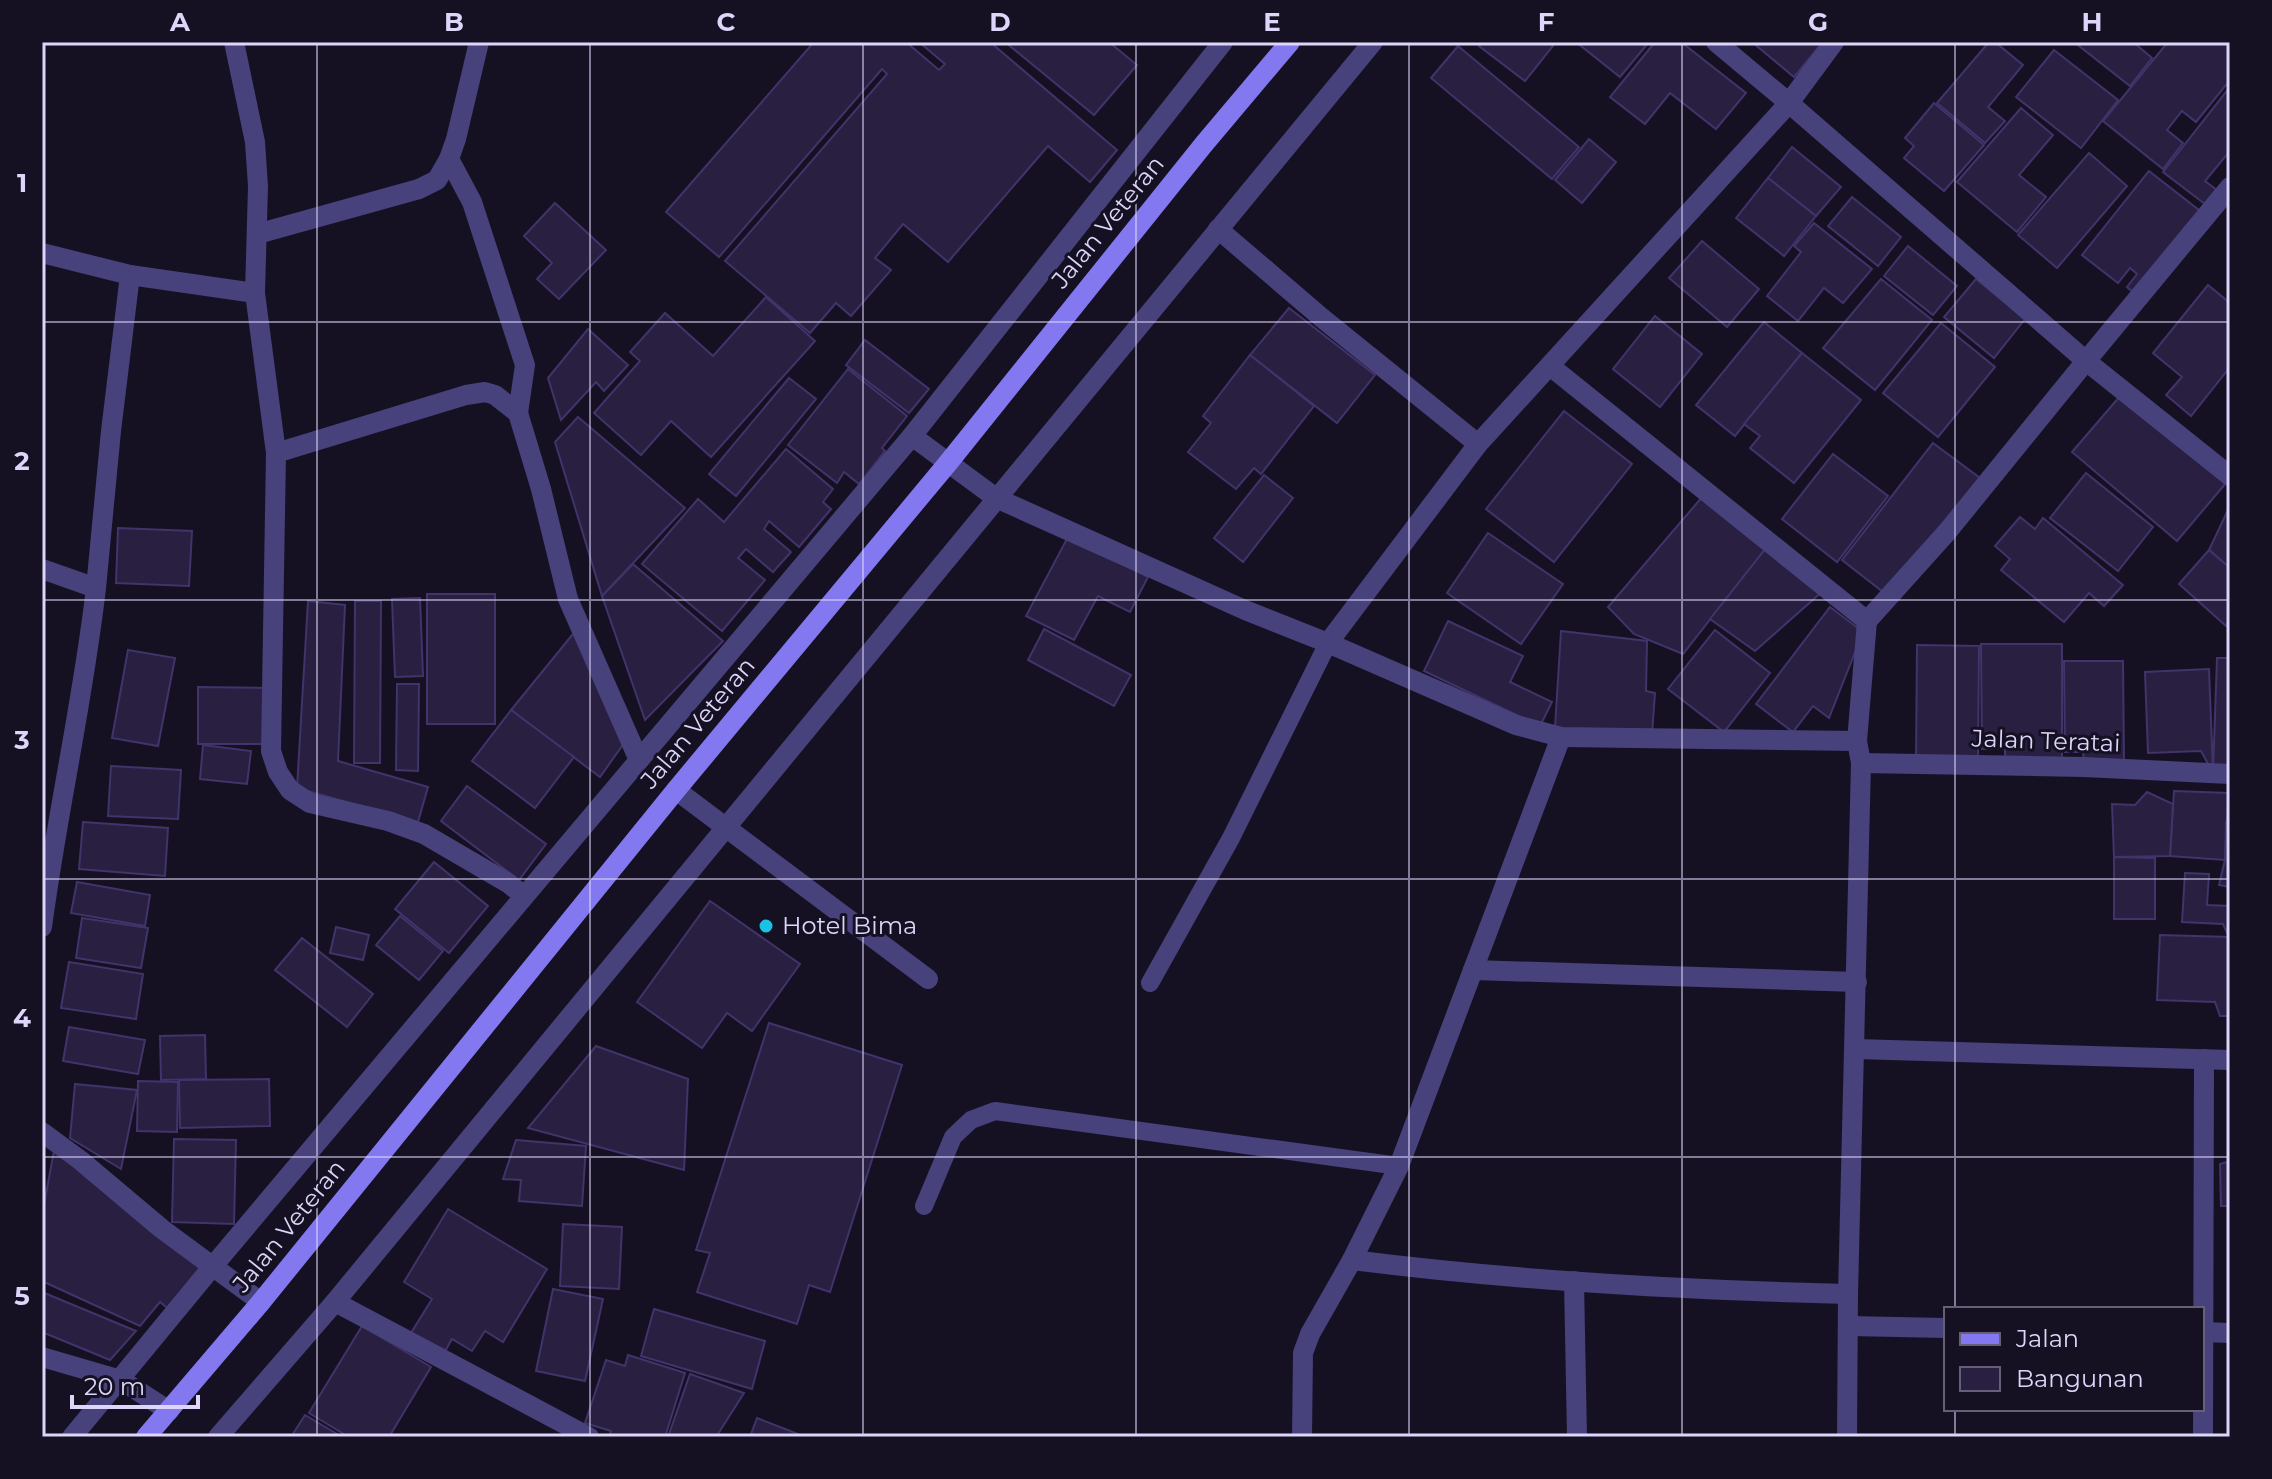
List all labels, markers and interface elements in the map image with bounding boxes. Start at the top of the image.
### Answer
text: A [169,6,191,38]
text: B [444,6,464,38]
text: C [717,6,736,38]
text: D [989,6,1011,38]
text: E [1263,6,1281,38]
text: F [1538,6,1554,38]
text: G [1808,6,1828,38]
text: H [2081,6,2103,38]
street label: Jalan Veteran [1045,150,1170,295]
text: 1 [17,167,27,199]
text: 2 [14,445,30,477]
street label: Jalan Veteran [634,651,761,795]
street label: Jalan Teratai [1970,723,2121,758]
text: 3 [13,724,30,756]
place label: Hotel Bima [782,911,917,940]
marker: Hotel Bima [757,917,775,935]
text: 4 [13,1002,31,1034]
street label: Jalan Veteran [226,1154,351,1299]
text: 5 [14,1280,30,1312]
legend [1944,1307,2204,1411]
text: Jalan [2015,1324,2079,1353]
scale bar [72,1359,198,1409]
text: Bangunan [2016,1364,2144,1393]
text: 20 m [84,1372,145,1401]

